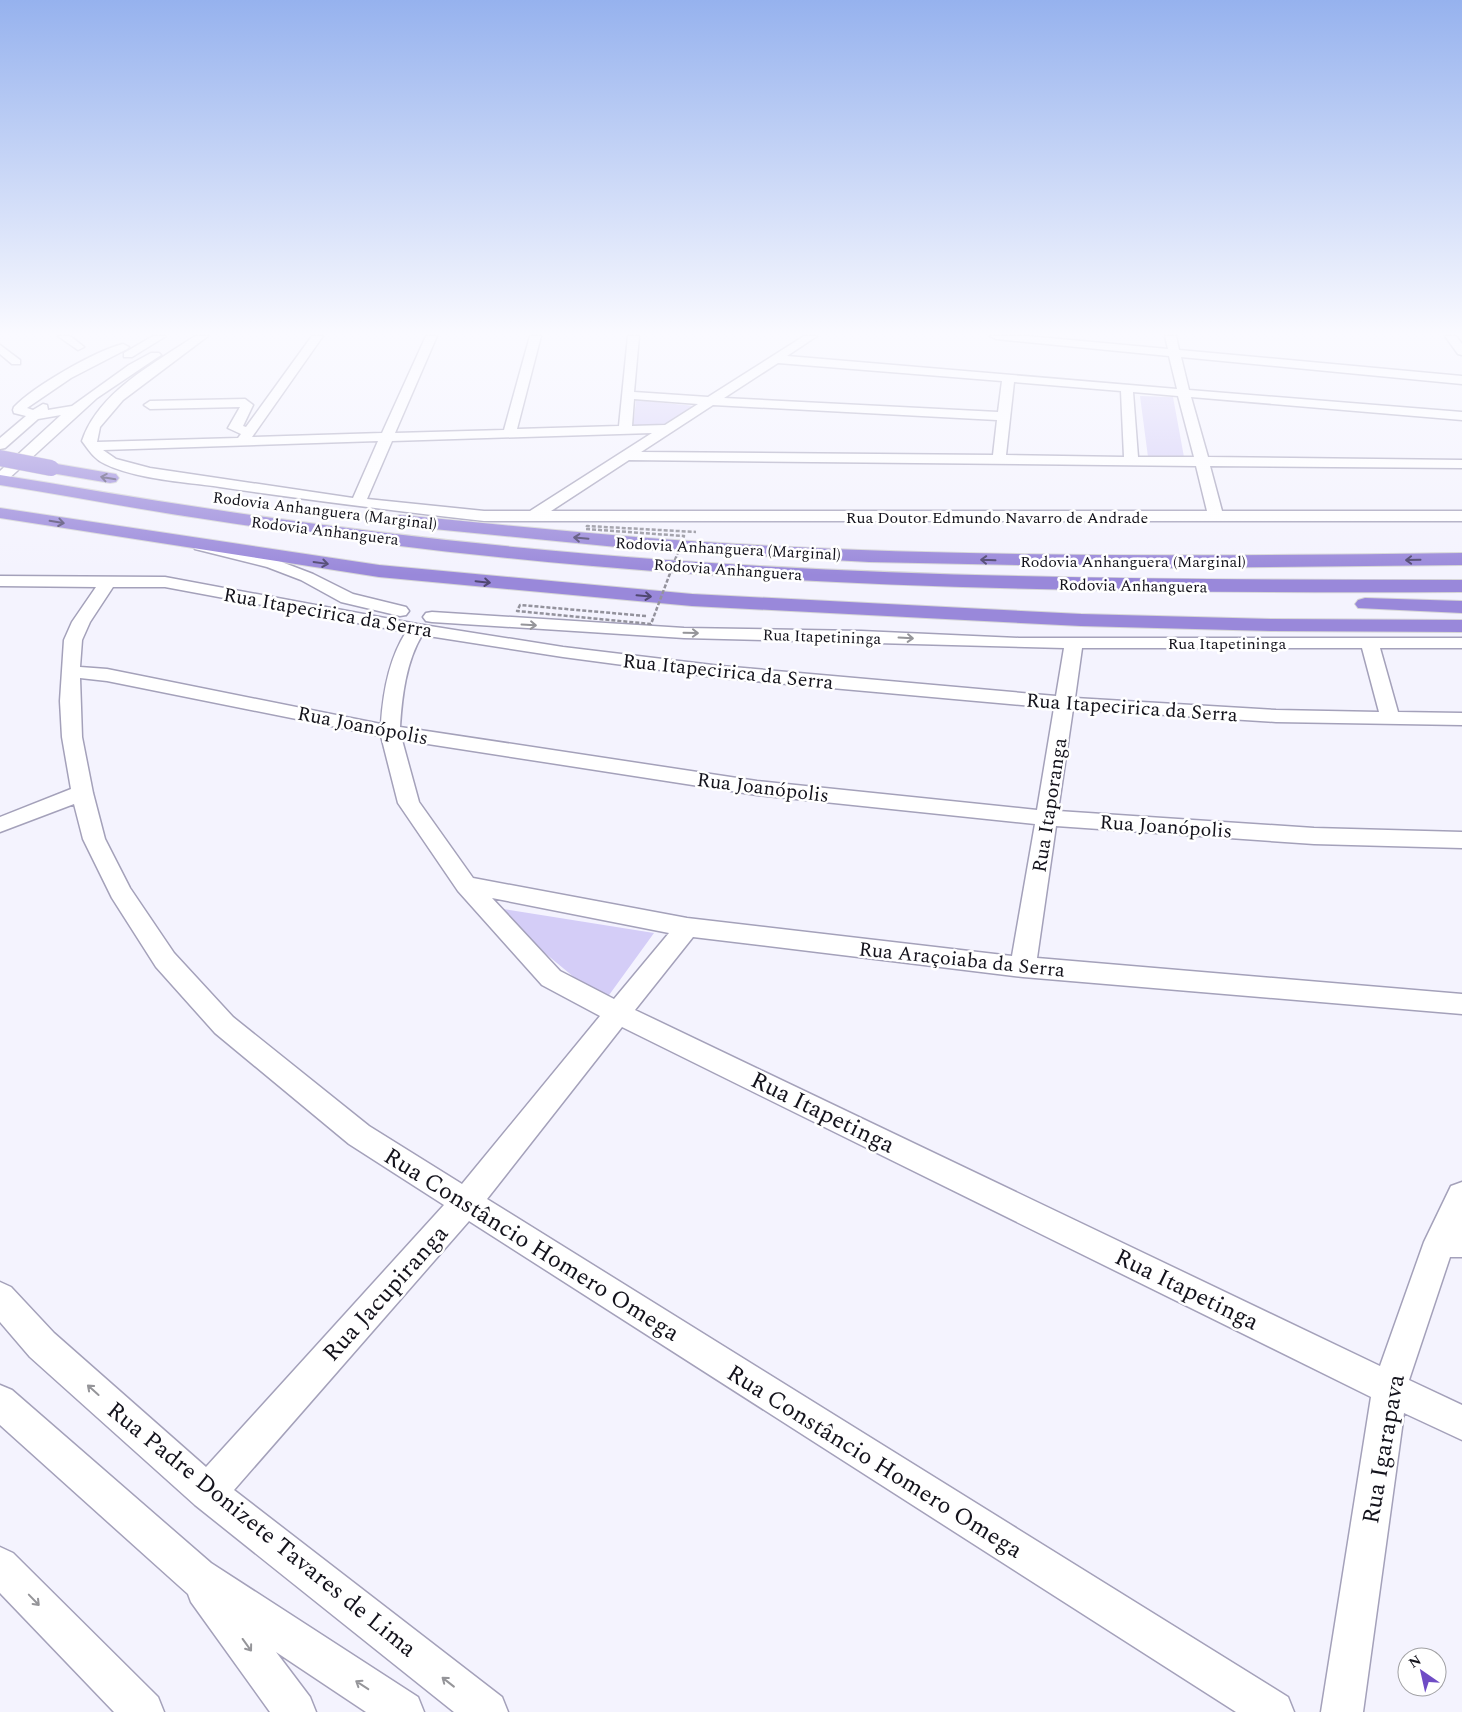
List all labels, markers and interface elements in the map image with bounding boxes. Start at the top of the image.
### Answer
one-way arrow [100,472,116,482]
street label: Rodovia Anhanguera (Marginal) [212,487,438,533]
street label: Rua Doutor Edmundo Navarro de Andrade [846,506,1148,530]
street label: Rodovia Anhanguera [250,511,400,549]
one-way arrow [48,518,64,528]
street label: Rodovia Anhanguera (Marginal) [615,531,841,567]
one-way arrow [574,533,590,543]
street label: Rodovia Anhanguera (Marginal) [1020,550,1246,574]
street label: Rodovia Anhanguera [653,553,803,587]
one-way arrow [981,555,997,564]
one-way arrow [1406,555,1422,565]
one-way arrow [313,558,329,568]
street label: Rodovia Anhanguera [1058,573,1208,599]
one-way arrow [474,577,490,587]
street label: Rua Itapecirica da Serra [221,580,435,646]
one-way arrow [636,592,652,601]
one-way arrow [521,620,537,629]
street label: Rua Itapetininga [762,623,882,651]
one-way arrow [683,628,699,637]
street label: Rua Itapetininga [1168,632,1286,656]
one-way arrow [898,634,914,643]
street label: Rua Itapecirica da Serra [621,646,835,698]
street label: Rua Itapecirica da Serra [1025,686,1239,730]
street label: Rua Joanópolis [295,699,431,753]
street label: Rua Itaporanga [1025,735,1075,875]
street label: Rua Joanópolis [695,765,831,811]
street label: Rua Joanópolis [1099,807,1233,847]
street label: Rua Araçoiaba da Serra [857,934,1067,986]
street label: Rua Itapetinga [744,1062,901,1163]
street label: Rua Constâncio Homero Omega [376,1139,687,1351]
street label: Rua Jacupiranga [314,1217,457,1370]
street label: Rua Itapetinga [1108,1239,1265,1340]
street label: Rua Constâncio Homero Omega [719,1356,1030,1568]
street label: Rua Igarapava [1353,1371,1415,1527]
one-way arrow [87,1385,100,1396]
street label: Rua Padre Donizete Tavares de Lima [99,1393,424,1667]
one-way arrow [28,1594,40,1606]
one-way arrow [241,1638,252,1651]
north arrow [1397,1647,1447,1697]
text: N [1404,1650,1426,1674]
one-way arrow [442,1676,455,1687]
one-way arrow [355,1680,369,1690]

